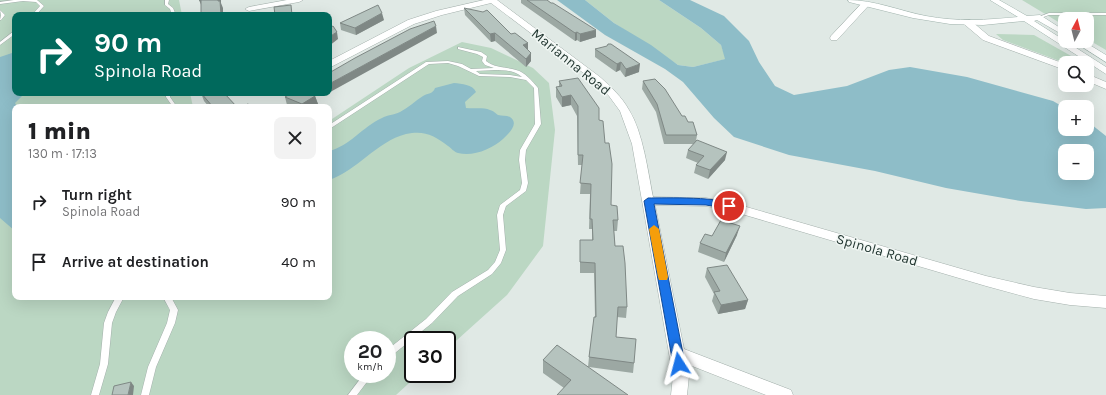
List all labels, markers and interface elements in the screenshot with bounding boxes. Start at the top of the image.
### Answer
north arrow [1058,12,1094,48]
map controls [1058,12,1094,180]
street label: Marianna Road [528,25,614,99]
text: 90 m [94,26,162,59]
icon: right [28,28,80,80]
button: search [1058,56,1094,92]
text: Spinola Road [94,60,202,82]
button: + [1058,100,1094,136]
text: 1 min [28,117,91,145]
button: close [274,117,316,159]
button: − [1058,144,1094,180]
text: 130 m · 17:13 [28,146,97,161]
text: Turn right [62,186,132,204]
pin [712,189,746,223]
icon: right [28,191,50,213]
text: 90 m [281,193,316,211]
icon: arrive [718,195,740,217]
text: Spinola Road [62,204,140,219]
street label: Spinola Road [834,230,920,270]
icon: arrive [28,251,50,273]
text: Arrive at destination [62,253,209,271]
text: 40 m [281,253,316,271]
speed limit sign: 30 [404,331,456,383]
text: 20 [358,340,382,363]
position arrow [658,343,700,385]
text: km/h [357,361,383,373]

